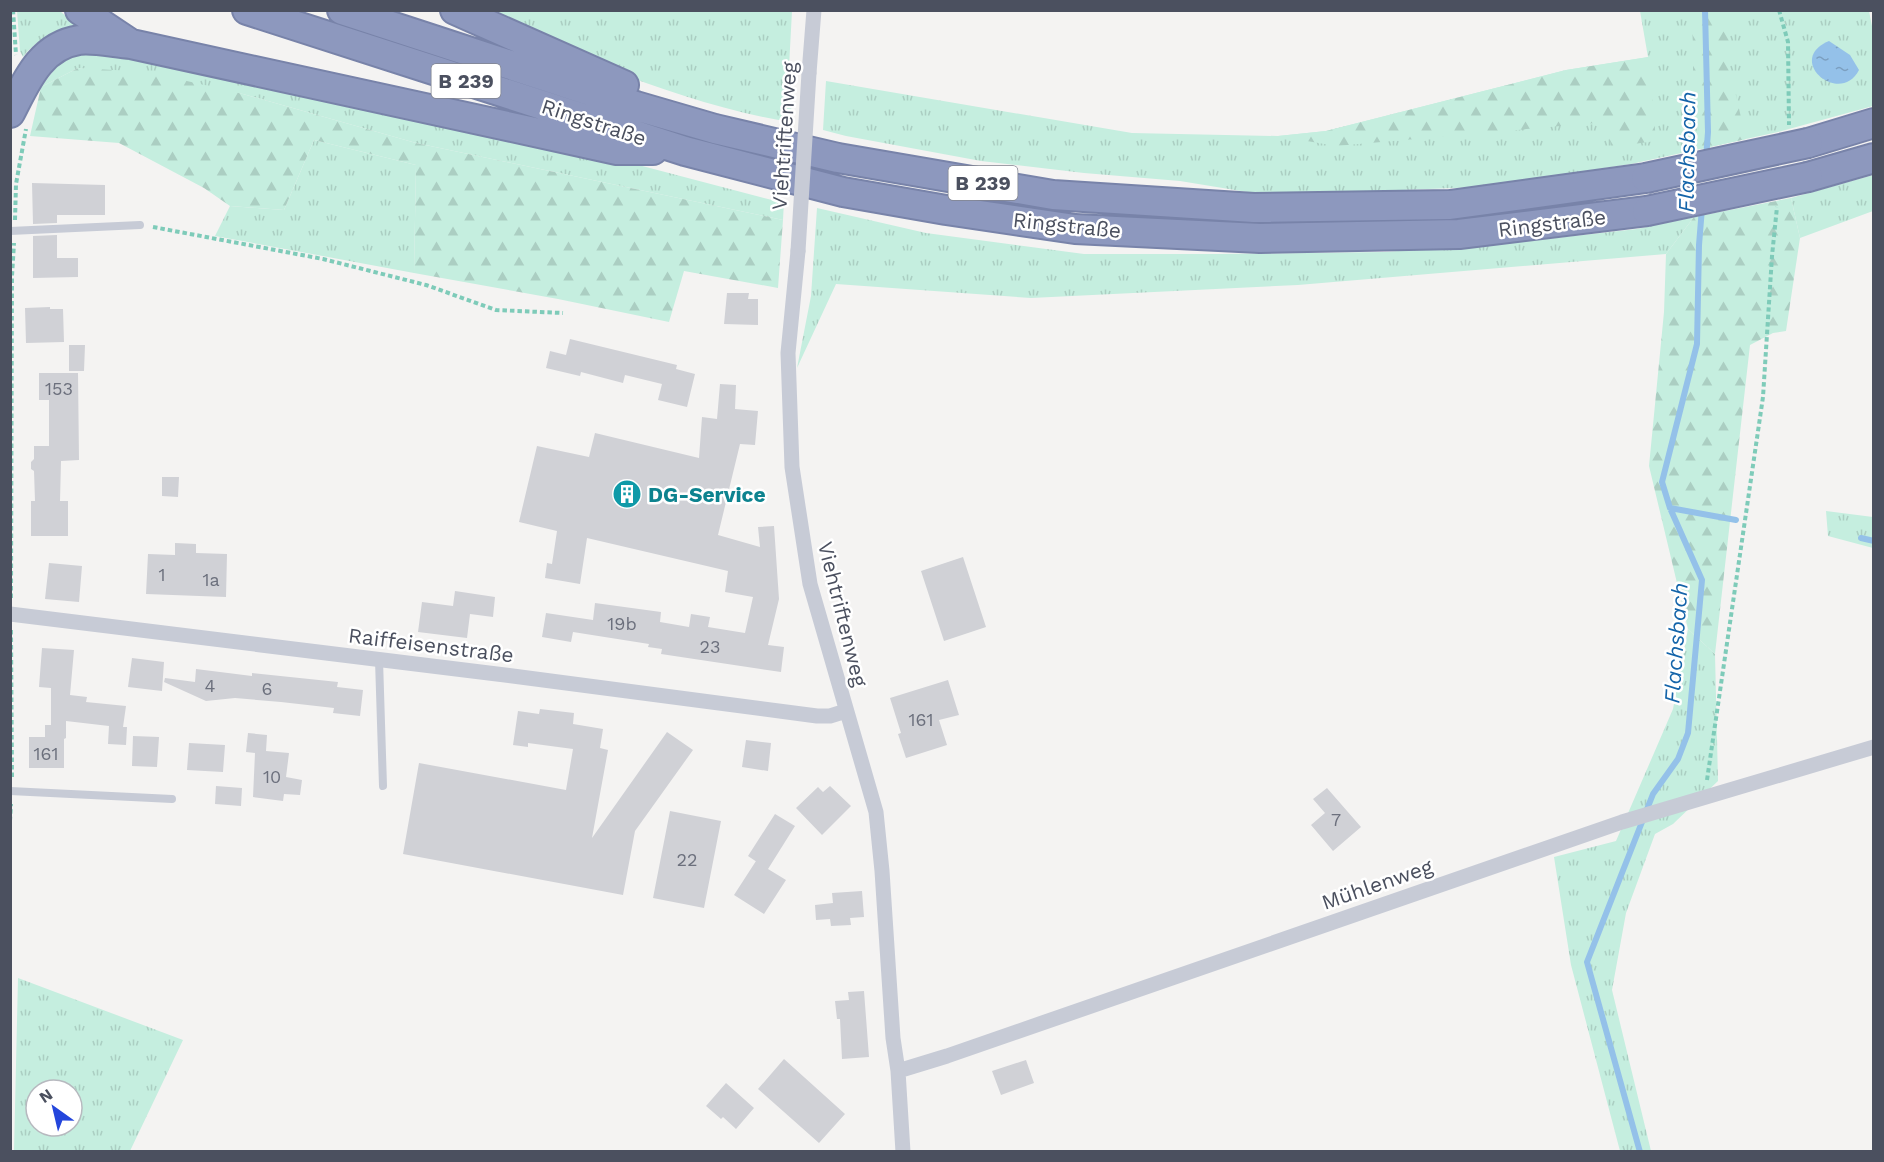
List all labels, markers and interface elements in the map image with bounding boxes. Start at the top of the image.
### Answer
street label: Viehtriftenweg [766,60,802,211]
road number: B 239 [432,64,500,98]
water label: Flachsbach [1673,91,1701,213]
street label: Ringstraße [538,93,650,151]
road number: B 239 [948,166,1018,200]
street label: Ringstraße [1497,204,1607,242]
street label: Ringstraße [1012,207,1122,243]
house number: 153 [45,378,73,399]
building icon: DG-Service [611,478,643,510]
place label: DG-Service [648,482,766,507]
street label: Viehtriftenweg [813,539,873,690]
house number: 1 [158,564,166,585]
house number: 1a [202,569,220,590]
water label: Flachsbach [1659,582,1693,704]
house number: 19b [607,613,637,634]
street label: Raiffeisenstraße [347,622,515,668]
house number: 23 [700,636,721,657]
house number: 4 [205,675,216,696]
house number: 6 [262,678,272,699]
house number: 161 [909,709,933,730]
house number: 161 [34,743,58,764]
house number: 10 [263,766,281,787]
house number: 7 [1331,809,1341,830]
house number: 22 [677,849,698,870]
street label: Mühlenweg [1318,853,1437,915]
north arrow [24,1078,84,1138]
text: N [36,1085,56,1107]

